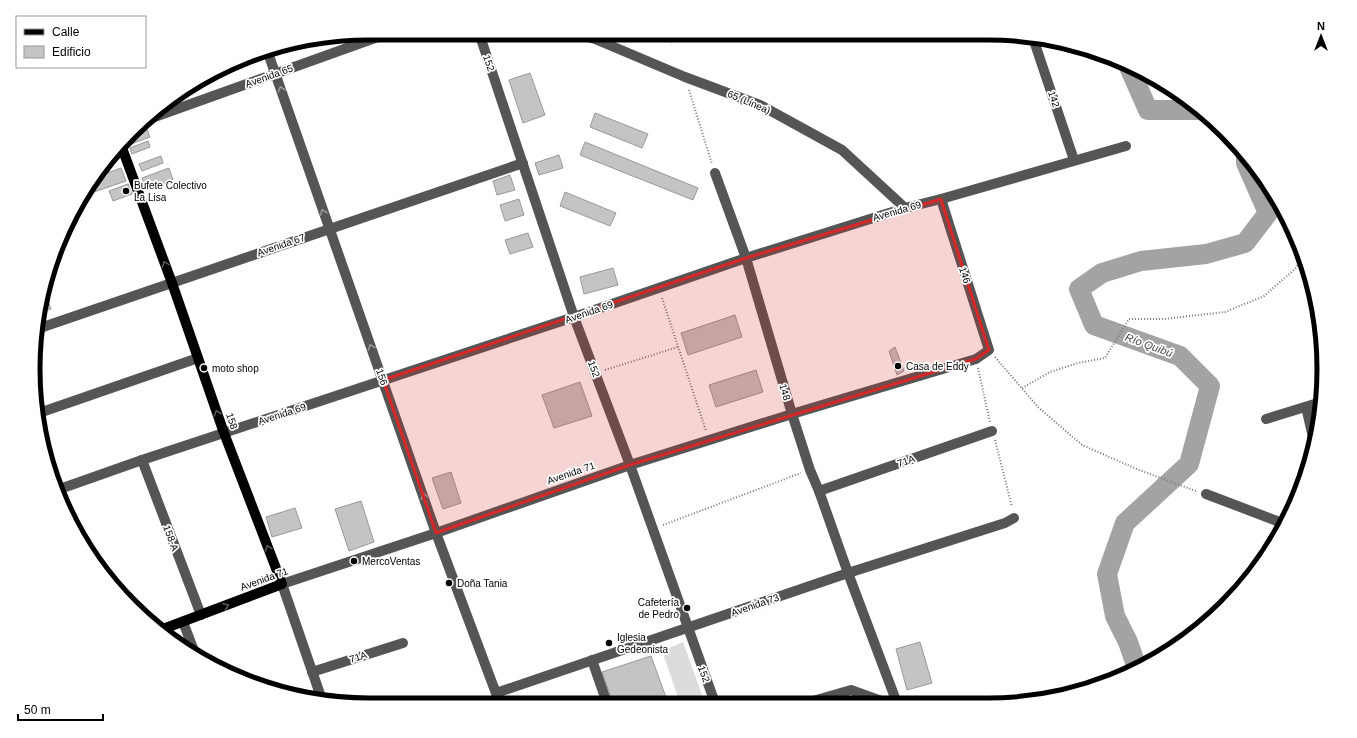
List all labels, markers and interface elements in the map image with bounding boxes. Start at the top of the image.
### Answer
legend [16,16,146,68]
north arrow [1301,16,1341,56]
text: N [1317,20,1325,32]
text: Calle [52,25,80,39]
text: Edificio [52,45,91,59]
street label: 152 [481,53,497,73]
street label: Avenida 65 [244,62,295,90]
one-way arrow [277,85,285,92]
street label: 65 (Línea) [726,88,772,116]
street label: 142 [1046,89,1062,109]
place label: Bufete Colectivo La Lisa [134,180,207,203]
marker: Bufete Colectivo La Lisa [121,186,131,196]
street label: Avenida 69 [872,199,923,223]
one-way arrow [319,208,328,215]
street label: Avenida 67 [256,232,307,258]
one-way arrow [162,261,170,268]
street label: 146 [957,265,973,285]
street label: Avenida 69 [564,299,615,325]
water label: Río Quibú [1124,331,1174,359]
one-way arrow [368,344,376,351]
street label: 152 [586,359,602,379]
marker: Casa de Eddy [893,361,903,371]
place label: Casa de Eddy [906,361,969,372]
marker: moto shop [199,363,209,373]
place label: moto shop [212,363,259,374]
street label: 156 [374,367,390,387]
street label: 148 [777,382,793,402]
street label: Avenida 69 [257,401,308,427]
one-way arrow [213,410,222,417]
street label: 158 [224,411,240,431]
street label: 71A [896,453,917,469]
street label: Avenida 71 [546,460,597,486]
one-way arrow [420,493,428,500]
street label: 158-A [161,524,181,553]
one-way arrow [264,545,272,552]
marker: MercoVentas [349,556,359,566]
place label: MercoVentas [362,556,420,567]
street label: Avenida 71 [239,565,290,593]
marker: Doña Tania [444,578,454,588]
place label: Doña Tania [457,578,508,589]
street label: Avenida 73 [730,592,781,618]
place label: Cafetería de Pedro [638,597,679,620]
one-way arrow [222,602,229,610]
marker: Cafetería de Pedro [682,603,692,613]
place label: Iglesia Gedeonista [617,632,669,655]
marker: Iglesia Gedeonista [604,638,614,648]
street label: 71A [348,649,368,665]
street label: 152 [696,664,712,684]
scale bar [18,696,103,722]
text: 50 m [24,703,51,717]

